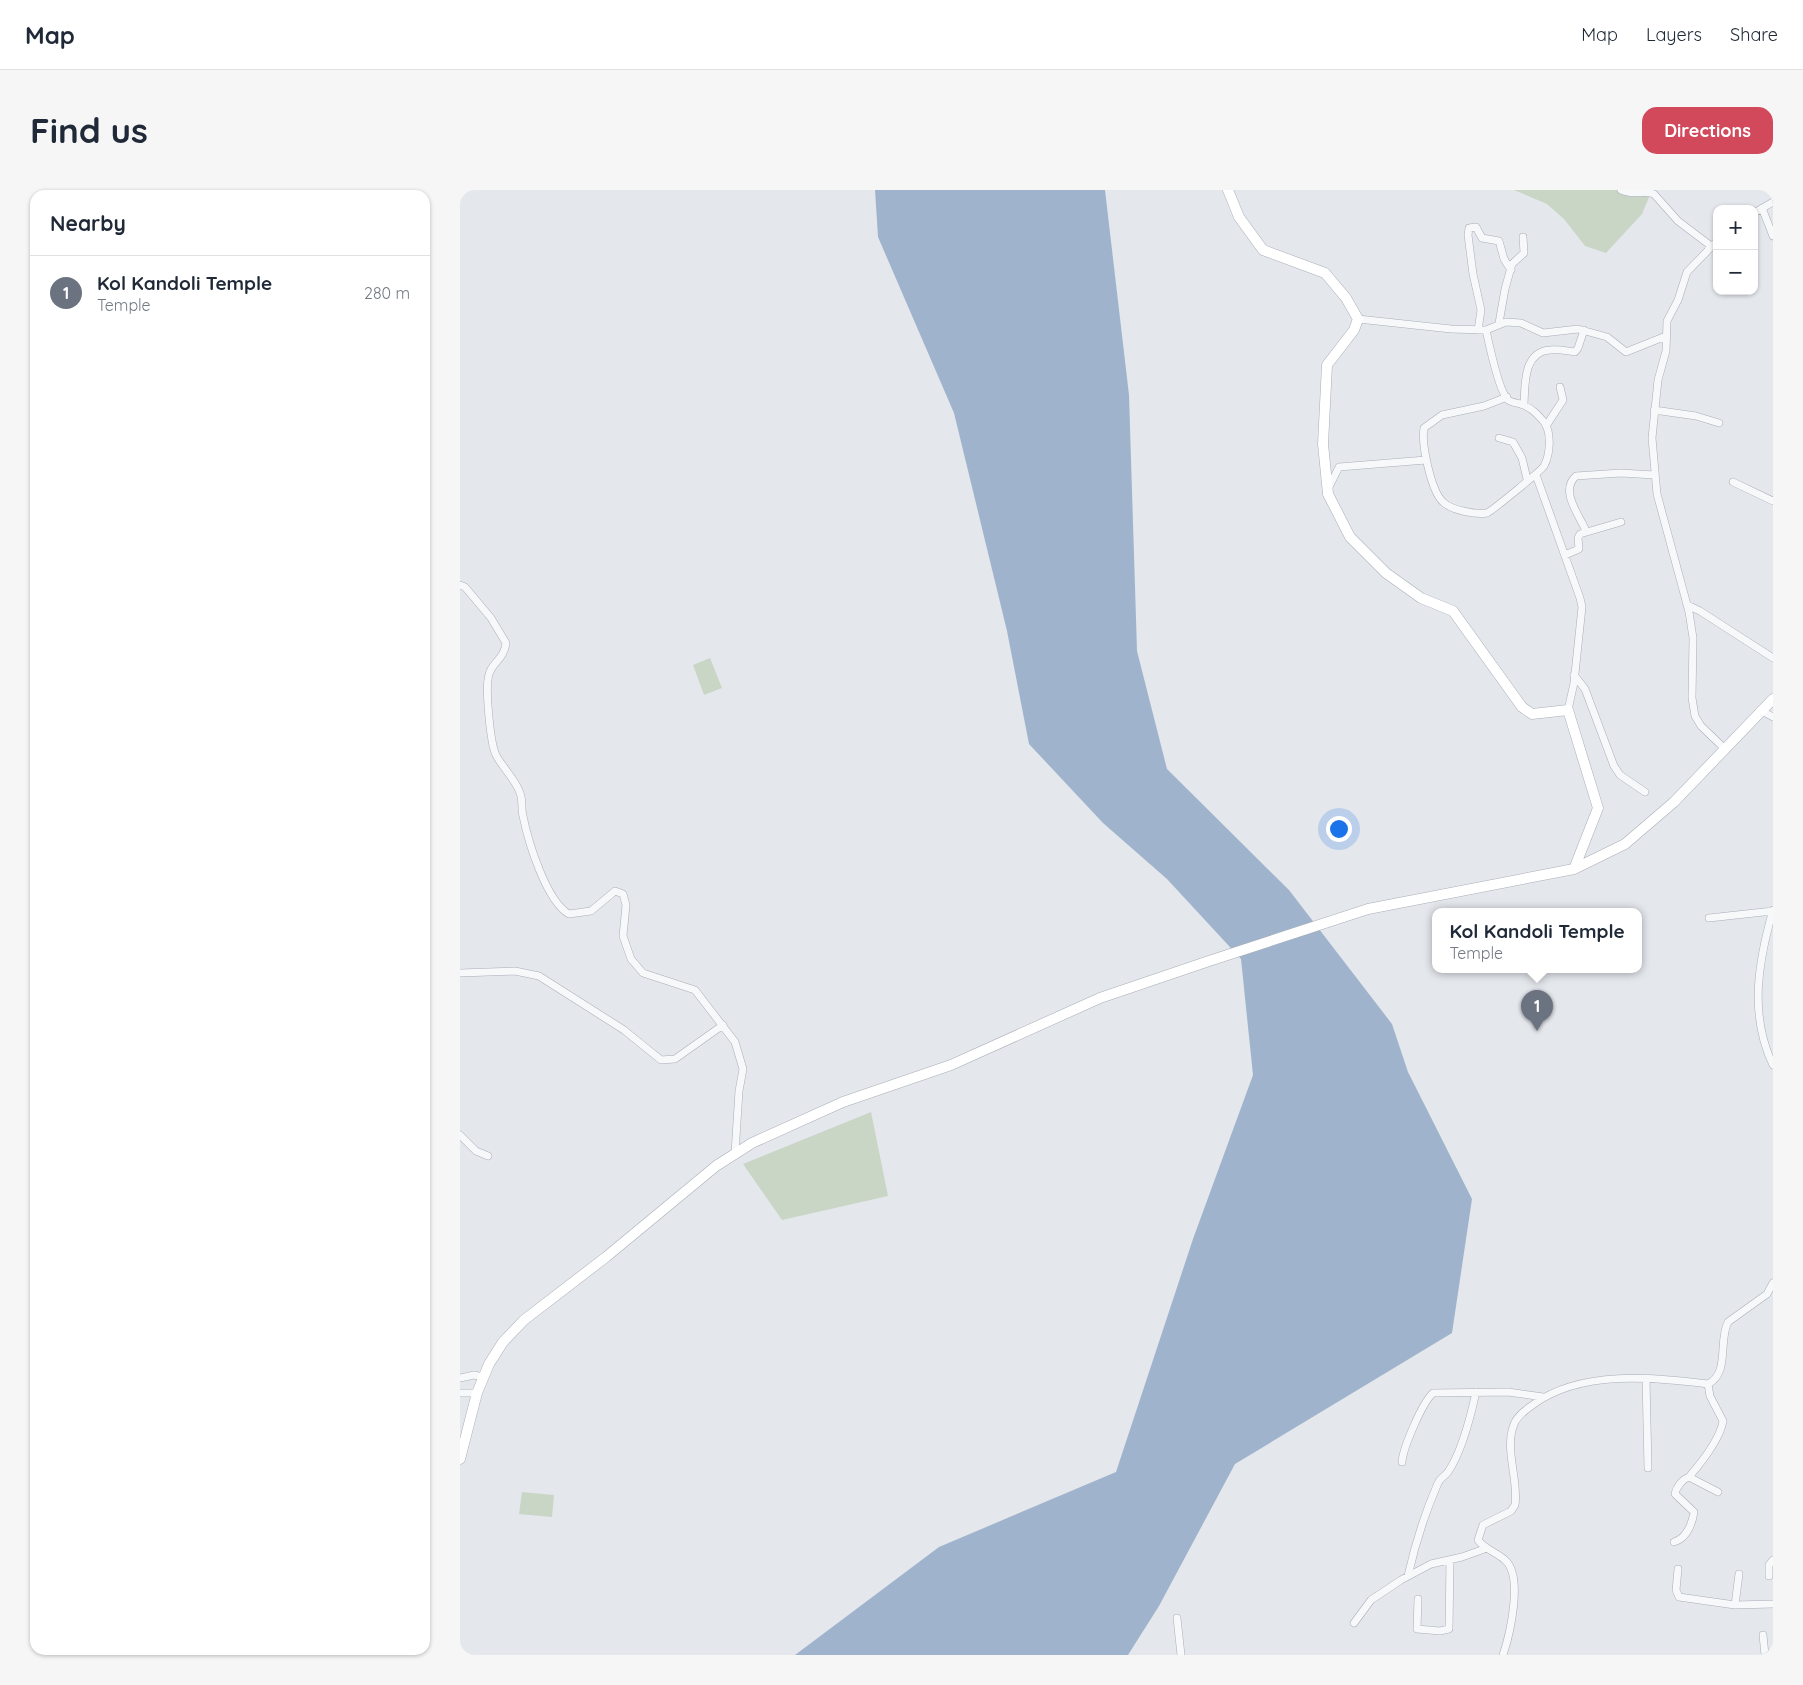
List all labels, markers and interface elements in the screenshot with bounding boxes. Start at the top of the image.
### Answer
text: Map [25,20,75,50]
text: Map [1581,23,1618,46]
text: Layers [1646,23,1702,46]
text: Share [1730,23,1778,46]
button: Directions [1642,107,1773,154]
text: Find us [30,108,148,152]
map controls [1713,205,1758,295]
button: + [1713,205,1758,250]
text: Nearby [50,210,126,236]
button: − [1713,250,1758,295]
text: Kol Kandoli Temple [97,271,272,295]
text: 1 [63,283,69,303]
text: 280 m [364,283,410,303]
text: Temple [97,295,151,315]
your location [1326,816,1352,842]
popup [1432,908,1642,973]
text: Kol Kandoli Temple [1449,919,1625,943]
text: Temple [1449,943,1503,963]
pin: 1 [1521,990,1553,1031]

